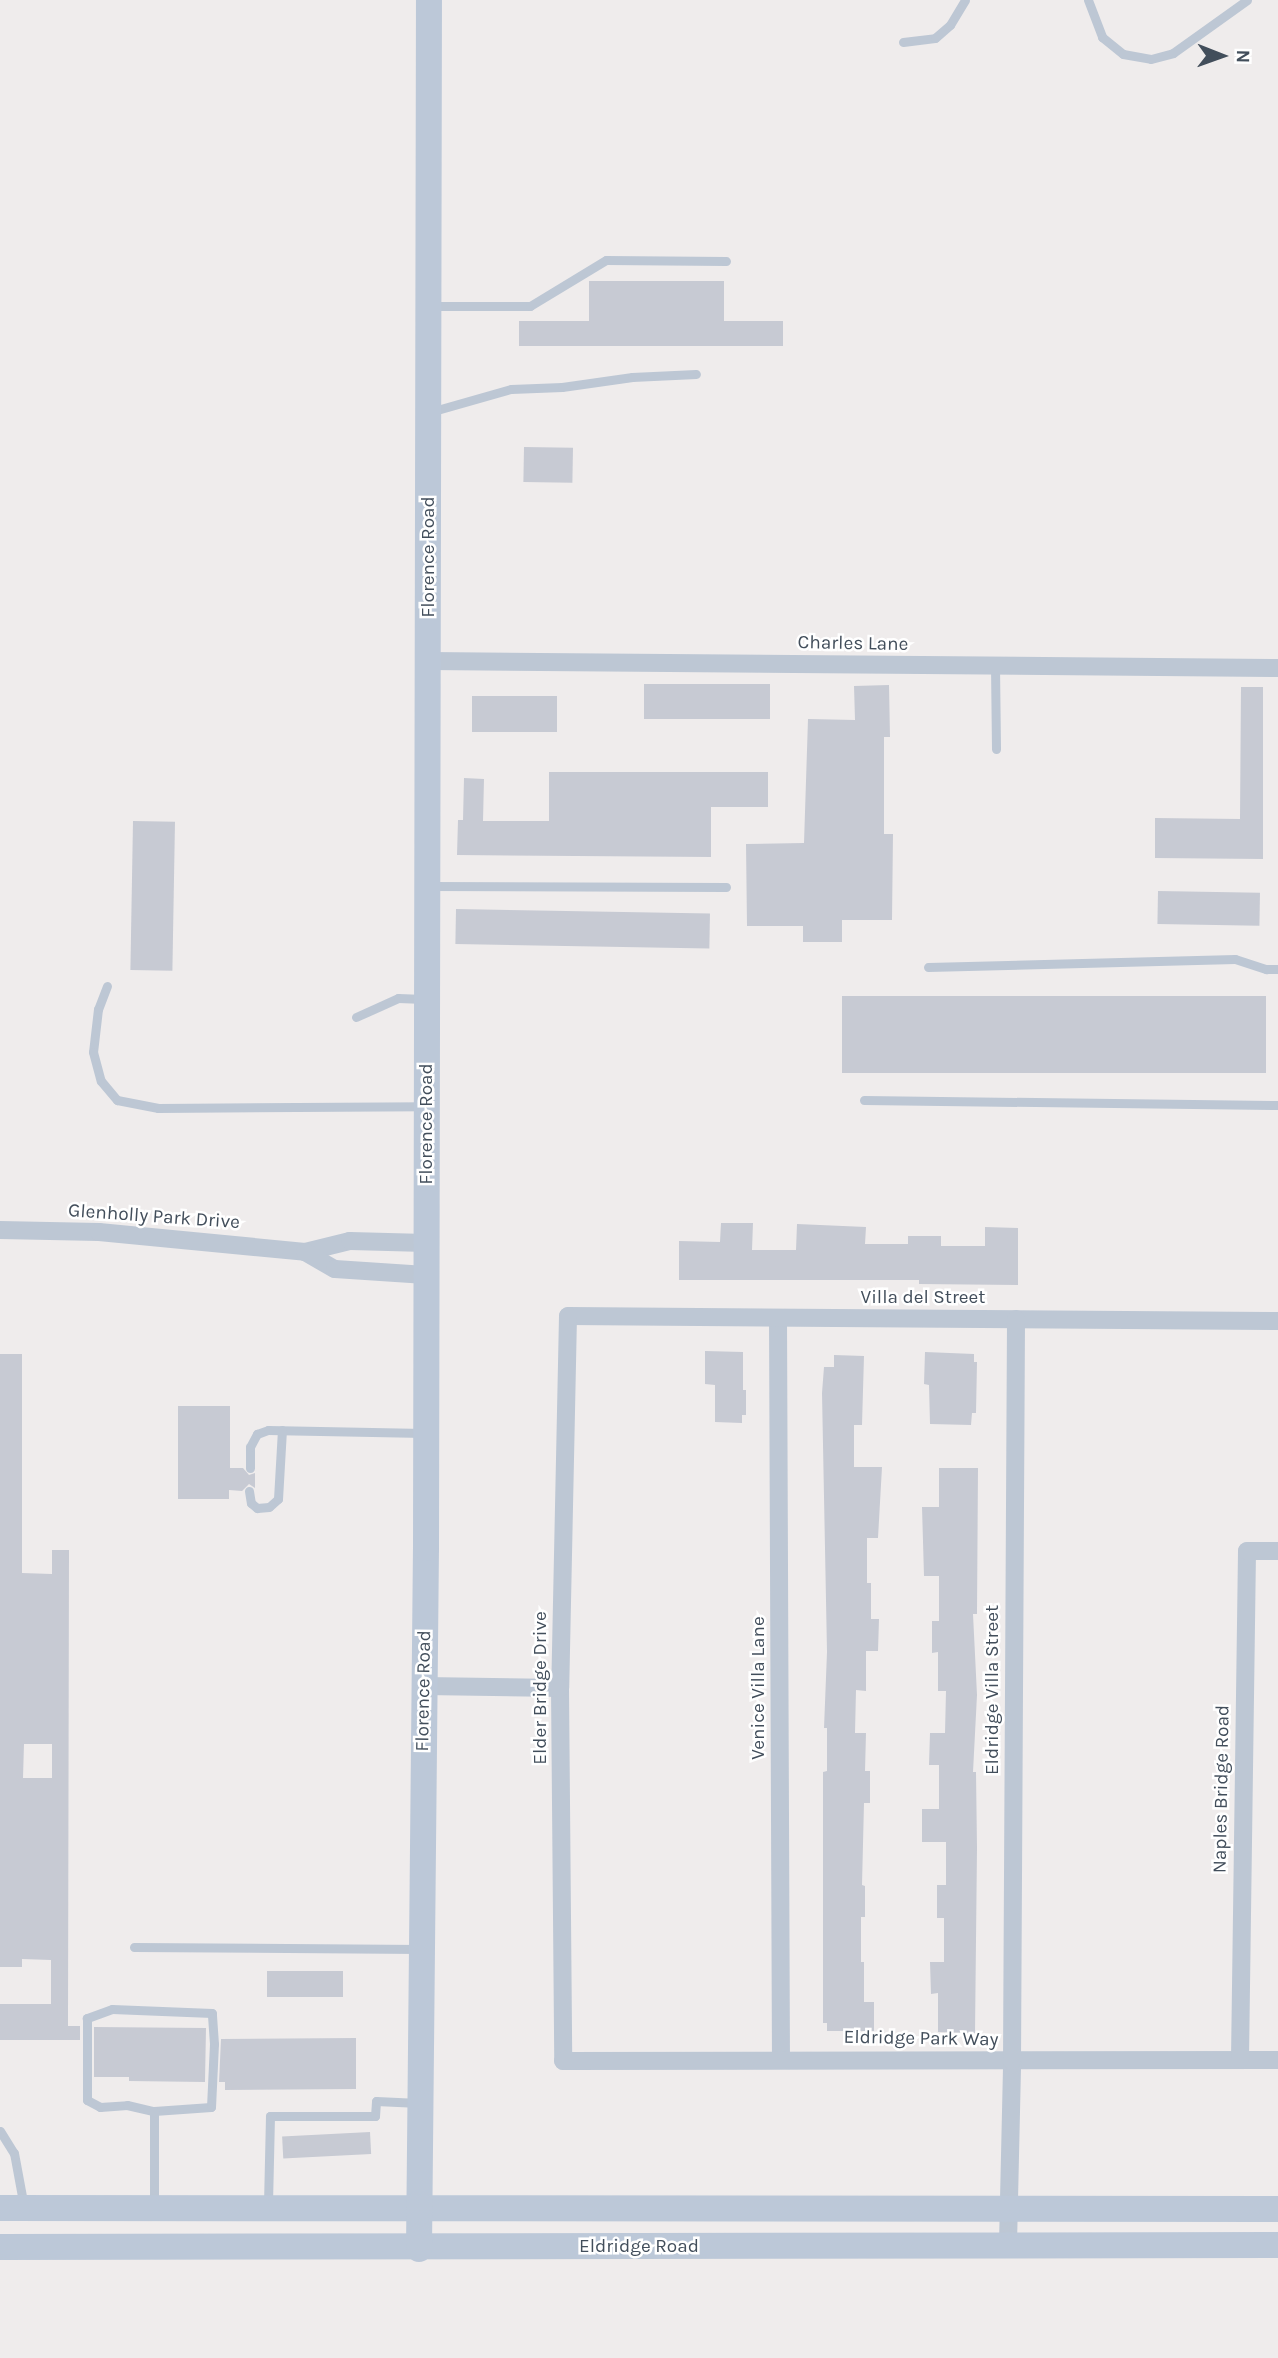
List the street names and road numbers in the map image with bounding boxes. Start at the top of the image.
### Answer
street label: Florence Road [418,496,440,618]
street label: Charles Lane [798,632,908,656]
street label: Florence Road [416,1063,438,1185]
street label: Glenholly Park Drive [67,1200,241,1234]
street label: Villa del Street [861,1287,985,1309]
street label: Eldridge Villa Street [982,1605,1004,1775]
street label: Elder Bridge Drive [530,1611,552,1765]
street label: Venice Villa Lane [748,1616,770,1760]
street label: Florence Road [412,1630,436,1752]
street label: Naples Bridge Road [1209,1705,1235,1873]
street label: Eldridge Park Way [843,2026,999,2052]
street label: Eldridge Road [579,2236,699,2258]

